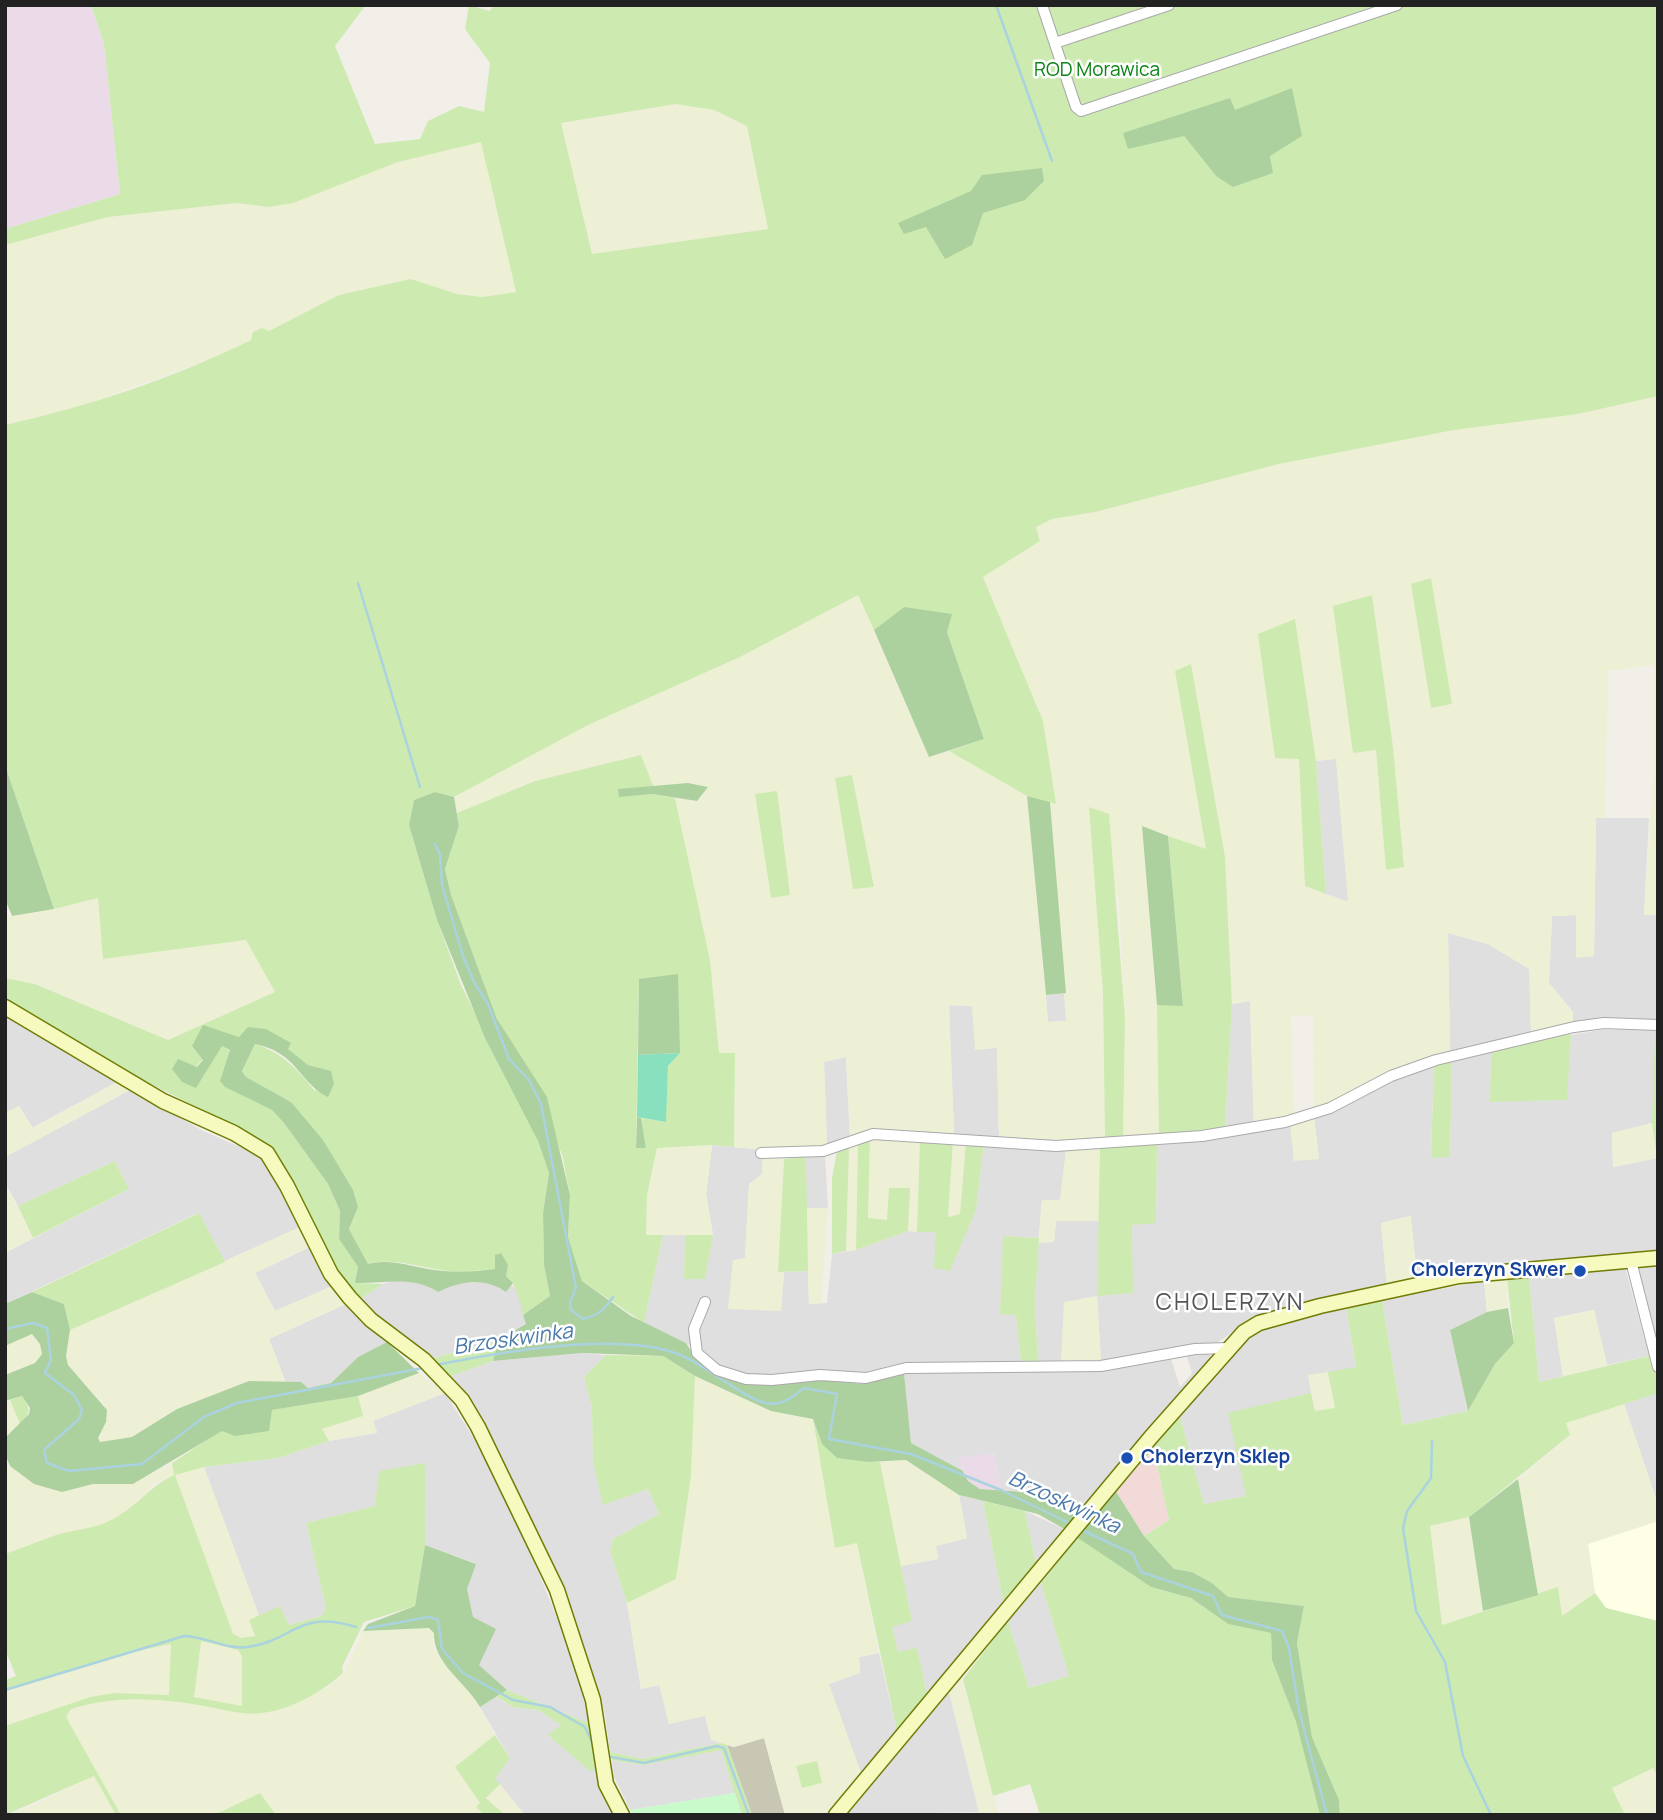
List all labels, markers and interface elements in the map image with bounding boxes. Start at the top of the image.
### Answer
park label: ROD Morawica [1034,60,1160,82]
place label: Cholerzyn Skwer [1411,1260,1566,1282]
marker: Cholerzyn Skwer [1572,1263,1588,1279]
district label: CHOLERZYN [1157,1290,1303,1318]
water label: Brzoskwinka [452,1319,574,1361]
place label: Cholerzyn Sklep [1141,1447,1290,1469]
marker: Cholerzyn Sklep [1119,1450,1135,1466]
water label: Brzoskwinka [1004,1466,1124,1540]

